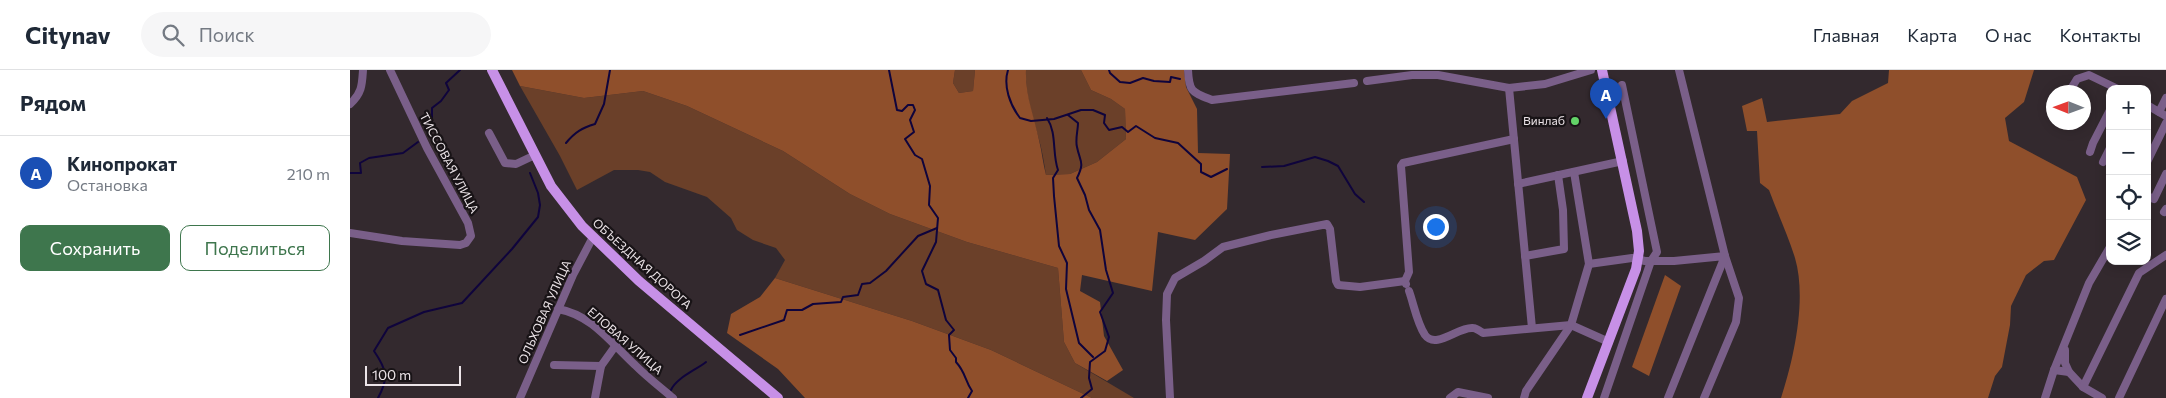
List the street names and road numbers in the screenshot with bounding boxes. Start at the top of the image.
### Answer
street label: ТИССОВАЯ УЛИЦА [417,110,482,215]
street label: ОБЪЕЗДНАЯ ДОРОГА [590,215,695,311]
street label: ОЛЬХОВАЯ УЛИЦА [515,257,573,366]
street label: ЕЛОВАЯ УЛИЦА [585,304,666,377]

